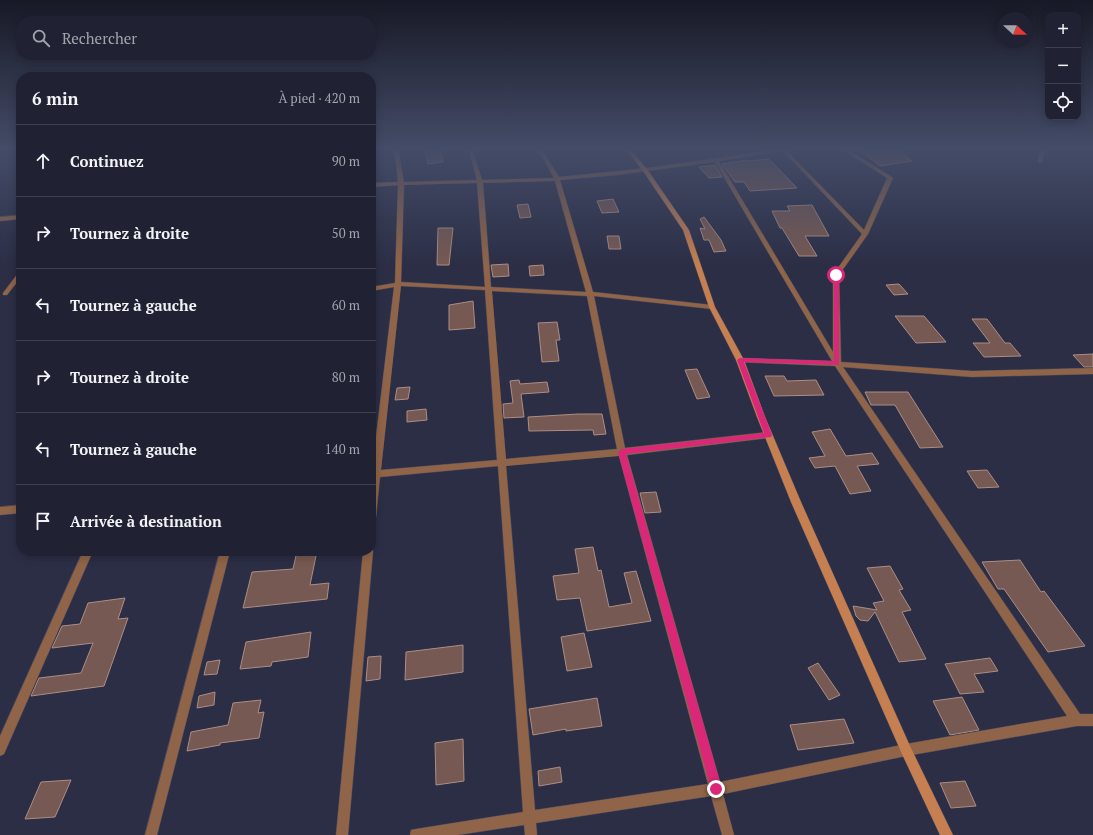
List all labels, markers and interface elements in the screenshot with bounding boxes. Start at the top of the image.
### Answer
north arrow [997,12,1033,48]
map controls [1045,12,1081,120]
button: + [1045,12,1081,48]
search box [16,16,376,60]
icon: search [30,27,52,49]
text: Rechercher [62,28,137,48]
button: − [1045,48,1081,84]
button: locate [1045,84,1081,120]
text: 6 min [32,87,79,110]
text: À pied · 420 m [279,89,360,107]
icon: ahead [32,150,54,172]
text: Continuez [70,151,144,171]
text: 90 m [332,152,360,170]
icon: right [32,222,54,244]
text: Tournez à droite [70,223,189,243]
text: 50 m [332,224,360,242]
route start [827,266,845,284]
icon: left [32,294,54,316]
text: Tournez à gauche [70,295,197,315]
text: 60 m [332,296,360,314]
icon: right [32,366,54,388]
text: Tournez à droite [70,367,189,387]
text: 80 m [332,368,360,386]
icon: left [32,438,54,460]
text: Tournez à gauche [70,439,197,459]
text: 140 m [325,440,360,458]
icon: arrive [32,510,54,532]
text: Arrivée à destination [70,511,222,531]
route end [707,780,725,798]

